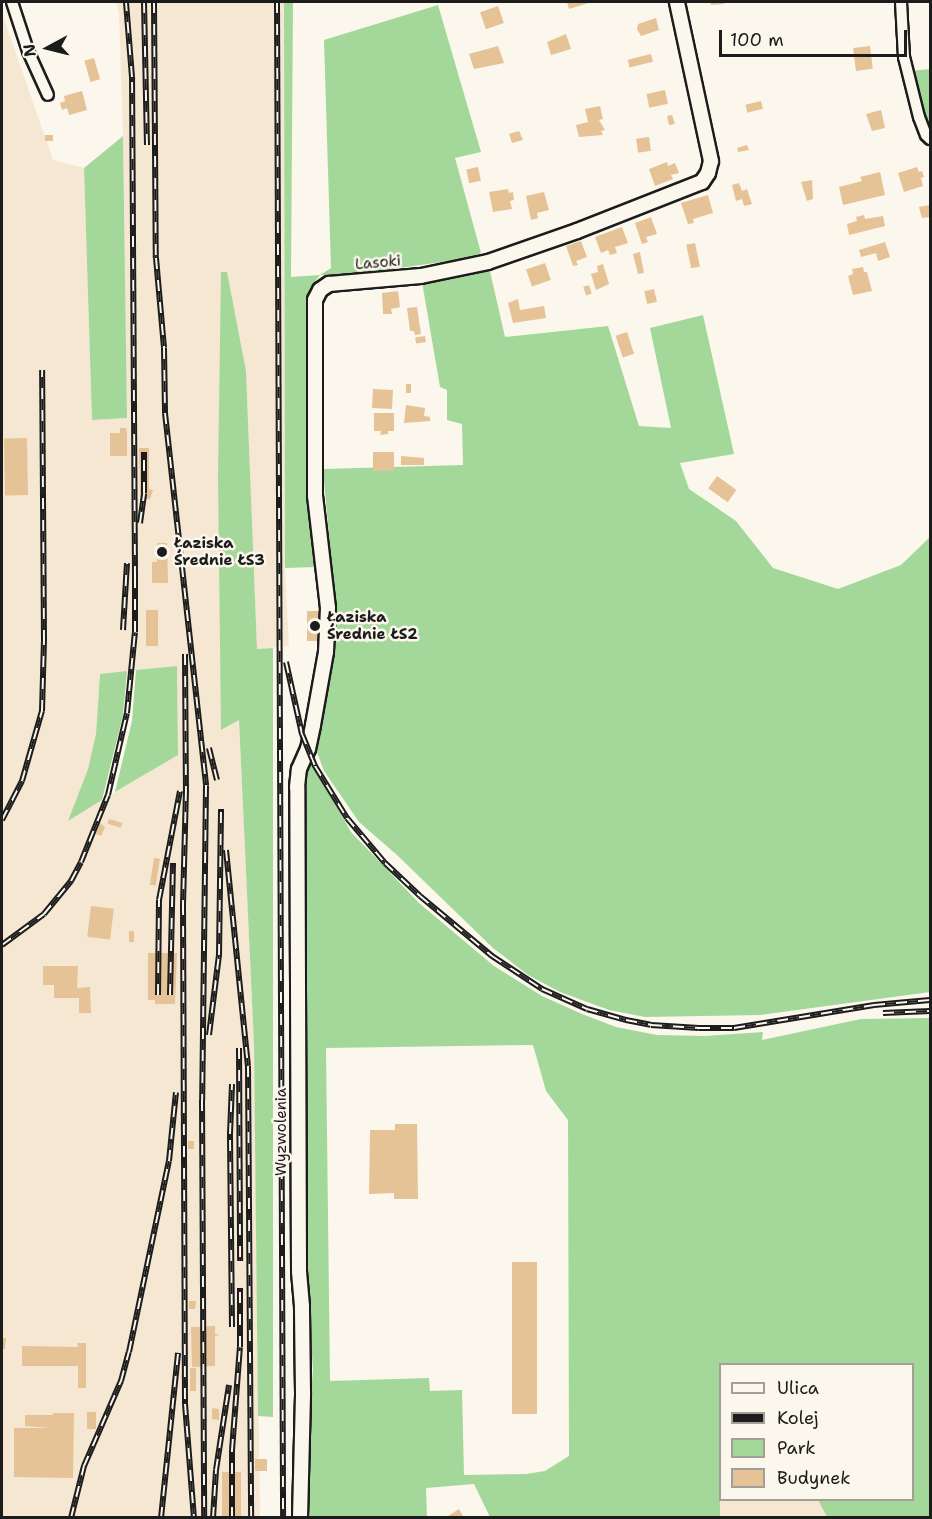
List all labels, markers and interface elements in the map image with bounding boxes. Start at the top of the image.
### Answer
north arrow [18,18,78,78]
scale bar [722,18,910,56]
text: 100 m [730,28,784,52]
text: N [18,43,41,58]
street label: Lasoki [354,252,402,274]
place label: Łaziska Średnie ŁS3 [174,534,265,569]
marker: Łaziska Średnie ŁS3 [155,545,169,559]
place label: Łaziska Średnie ŁS2 [327,608,418,643]
marker: Łaziska Średnie ŁS2 [308,619,322,633]
street label: Wyzwolenia [273,1088,291,1176]
legend [719,1363,914,1501]
text: Ulica [777,1376,819,1400]
text: Kolej [777,1406,819,1430]
text: Park [777,1436,816,1460]
text: Budynek [777,1466,851,1490]

